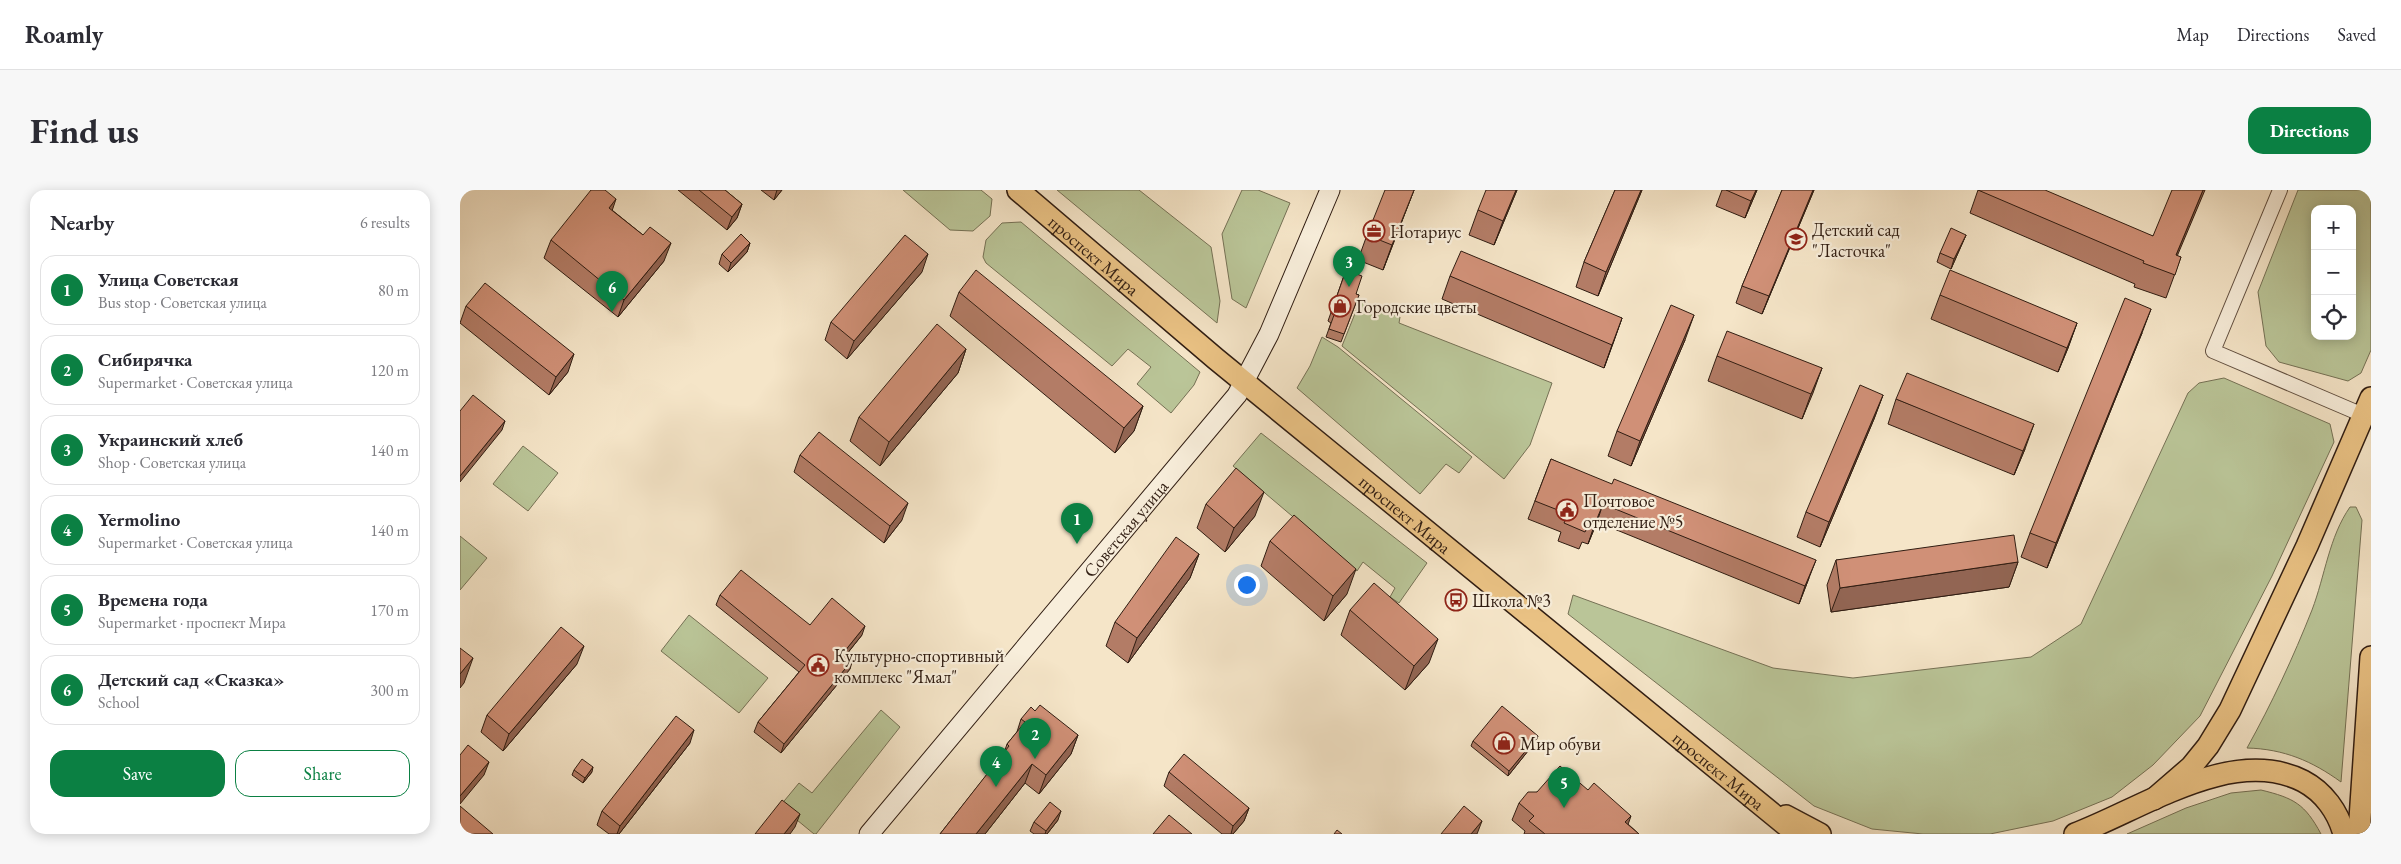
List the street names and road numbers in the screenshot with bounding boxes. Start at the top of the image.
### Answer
street label: проспект Мира [1044,210,1145,301]
street label: проспект Мира [1355,470,1457,559]
street label: Советская улица [1078,474,1173,582]
street label: проспект Мира [1668,726,1770,815]

